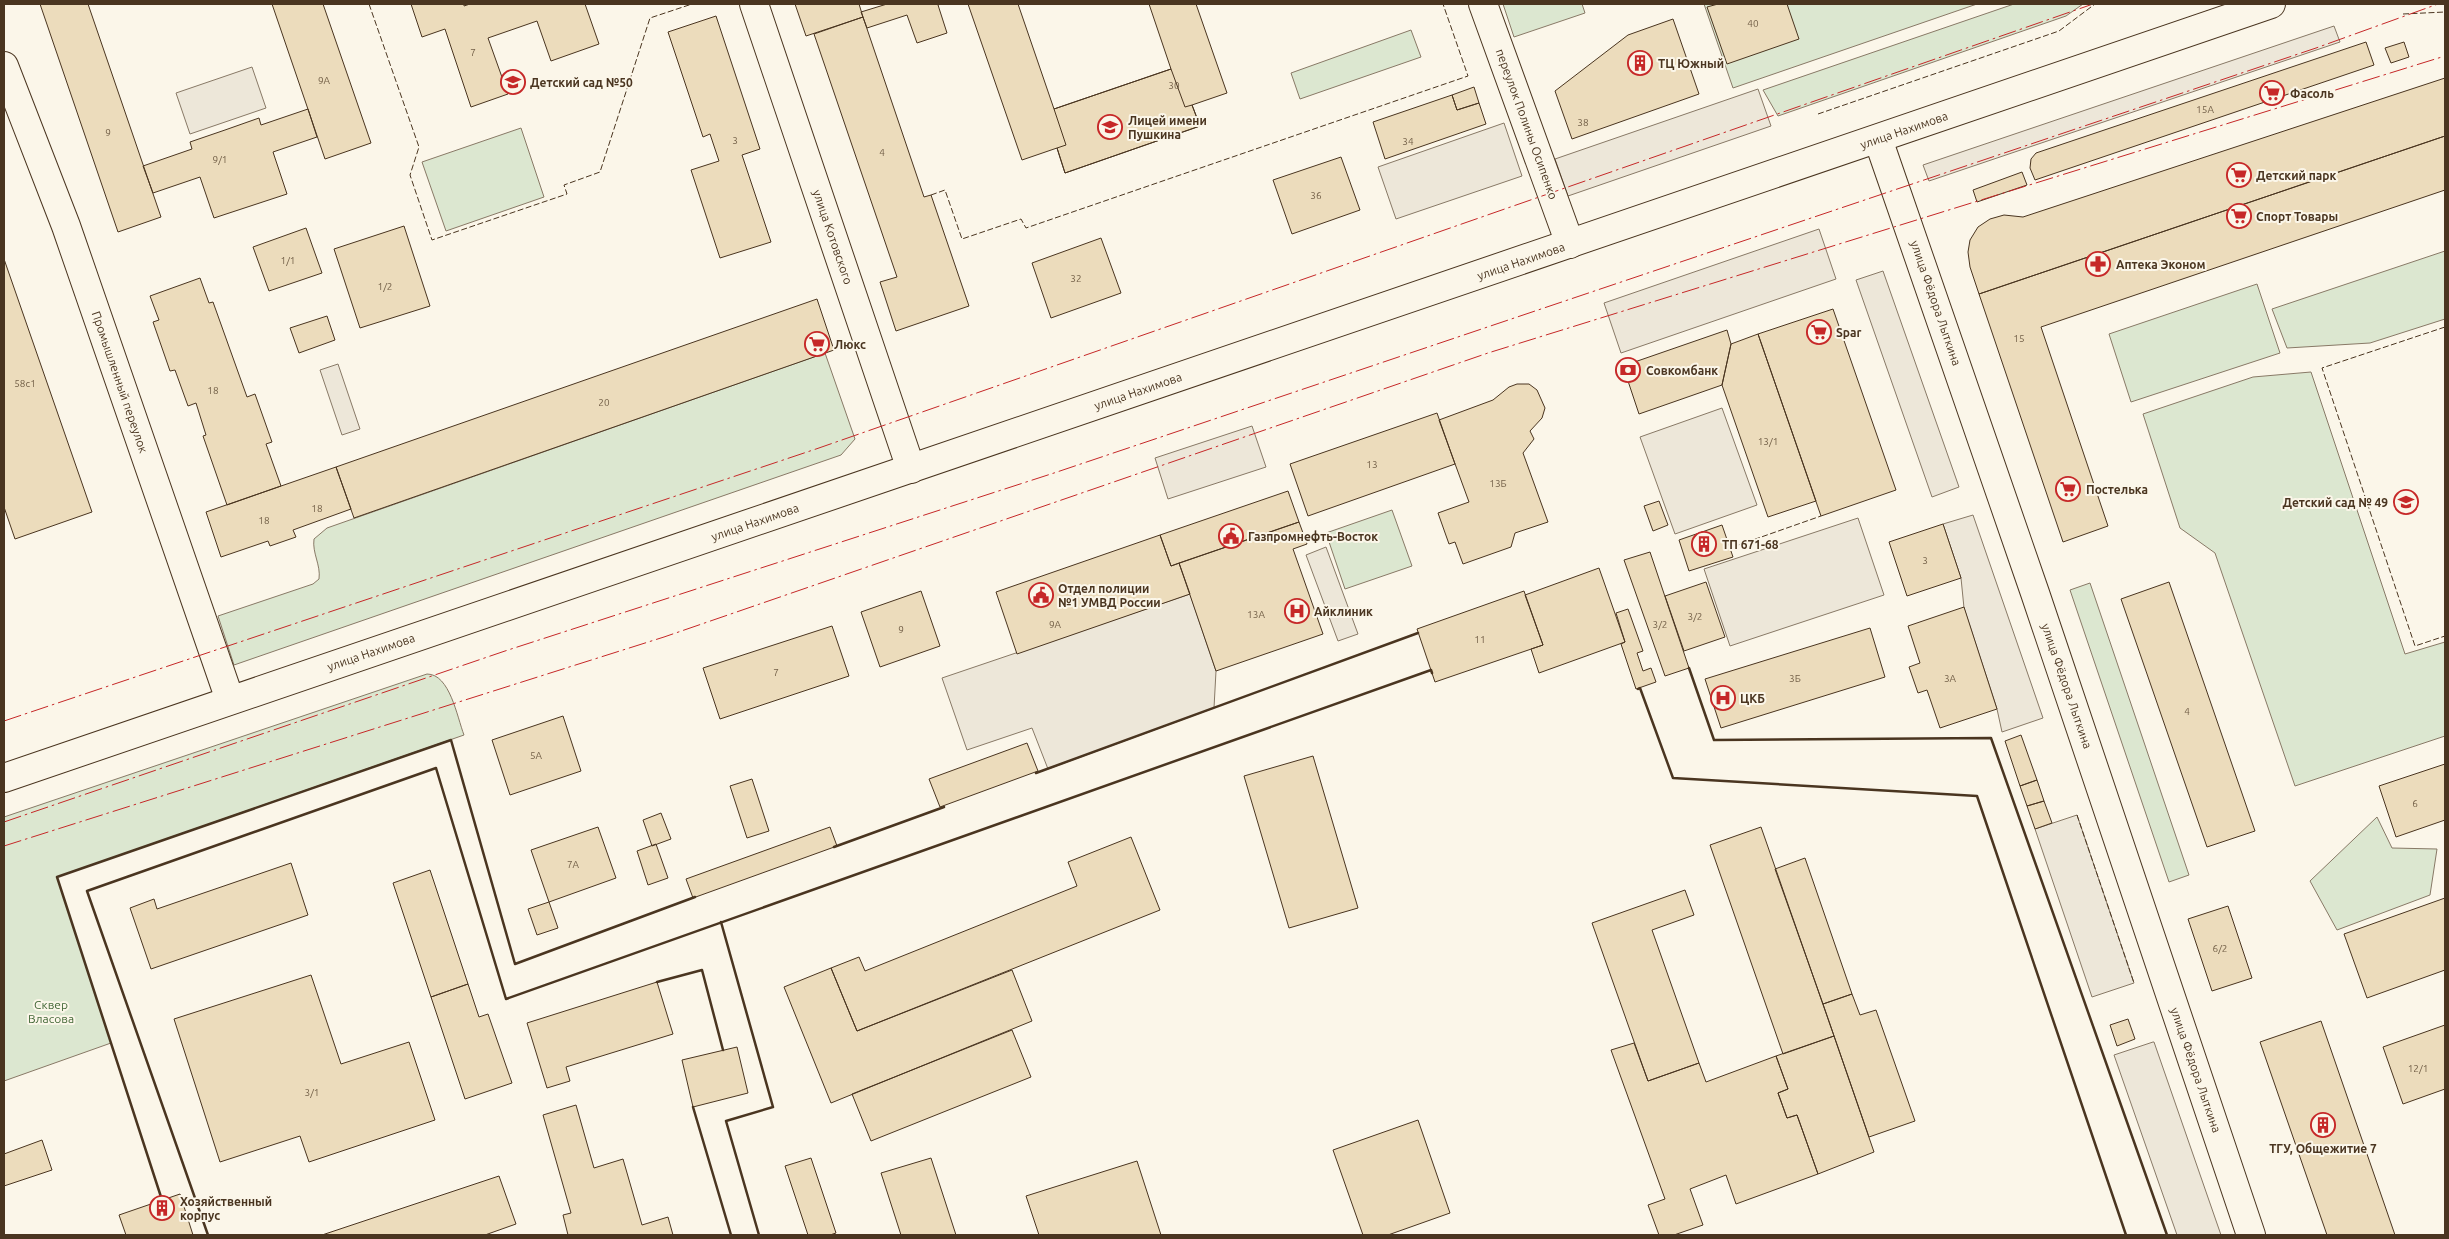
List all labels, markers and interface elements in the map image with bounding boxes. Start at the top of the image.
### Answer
house number: 40 [1747,18,1759,29]
house number: 7 [470,47,476,58]
street label: переулок Полины Осипенко [1494,47,1560,201]
building icon: ТЦ Южный [1627,50,1653,76]
place label: ТЦ Южный [1658,57,1724,70]
school or university icon: Детский сад №50 [500,69,526,95]
house number: 9А [318,75,331,86]
place label: Детский сад №50 [530,76,633,89]
house number: 30 [1168,80,1180,91]
supermarket icon: Фасоль [2259,80,2285,106]
place label: Фасоль [2290,87,2334,100]
house number: 15А [2196,104,2214,115]
street label: улица Нахимова [1858,109,1950,151]
school or university icon: Лицей имени Пушкина [1097,114,1123,140]
place label: Лицей имени Пушкина [1128,114,1207,141]
house number: 38 [1577,117,1589,128]
house number: 9 [105,127,111,138]
house number: 3 [732,135,738,146]
house number: 34 [1402,136,1414,147]
house number: 4 [879,147,885,158]
house number: 9/1 [213,154,227,165]
supermarket icon: Детский парк [2226,162,2252,188]
place label: Детский парк [2256,169,2336,182]
street label: улица Котовского [811,188,855,286]
house number: 36 [1310,190,1322,201]
supermarket icon: Спорт Товары [2226,203,2252,229]
place label: Спорт Товары [2256,210,2338,223]
street label: улица Фёдора Лыткина [1908,239,1964,367]
street label: улица Нахимова [1475,240,1567,282]
pharmacy icon: Аптека Эконом [2085,251,2111,277]
house number: 1/1 [281,255,295,266]
place label: Аптека Эконом [2116,258,2206,271]
house number: 32 [1070,273,1082,284]
house number: 1/2 [378,281,392,292]
street label: Промышленный переулок [90,309,150,455]
supermarket icon: Spar [1806,319,1832,345]
place label: Spar [1836,326,1862,339]
supermarket icon: Люкс [804,331,830,357]
house number: 15 [2013,333,2025,344]
place label: Люкс [834,338,866,351]
bank icon: Совкомбанк [1615,357,1641,383]
place label: Совкомбанк [1646,364,1718,377]
street label: улица Нахимова [1092,370,1184,412]
house number: 58с1 [14,378,36,389]
house number: 18 [207,385,219,396]
house number: 20 [598,397,610,408]
house number: 13/1 [1758,436,1778,447]
house number: 13 [1366,459,1378,470]
supermarket icon: Постелька [2055,476,2081,502]
house number: 13Б [1489,478,1507,489]
place label: Постелька [2086,483,2148,496]
school or university icon: Детский сад № 49 [2393,489,2419,515]
place label: Детский сад № 49 [2282,496,2388,509]
street label: улица Нахимова [709,501,801,543]
house number: 18 [311,503,323,514]
house number: 18 [258,515,270,526]
public building icon: Газпромнефть-Восток [1218,523,1244,549]
place label: Газпромнефть-Восток [1248,530,1378,543]
building icon: ТП 671-68 [1691,531,1717,557]
place label: ТП 671-68 [1722,538,1779,551]
house number: 3 [1922,555,1928,566]
public building icon: Отдел полиции №1 УМВД России [1028,582,1054,608]
place label: Отдел полиции №1 УМВД России [1058,582,1161,609]
hospital icon: Айклиник [1284,598,1310,624]
place label: Айклиник [1314,605,1373,618]
house number: 13А [1247,609,1265,620]
house number: 3/2 [1688,611,1702,622]
house number: 9А [1049,619,1062,630]
house number: 3/2 [1653,619,1667,630]
street label: улица Фёдора Лыткина [2039,622,2095,750]
house number: 9 [898,624,904,635]
street label: улица Нахимова [325,631,417,673]
house number: 11 [1474,634,1486,645]
house number: 7 [773,667,779,678]
house number: 3Б [1789,673,1801,684]
house number: 3А [1944,673,1957,684]
hospital icon: ЦКБ [1710,685,1736,711]
place label: ЦКБ [1740,692,1765,705]
house number: 4 [2184,706,2190,717]
house number: 5А [530,750,543,761]
house number: 6 [2412,798,2418,809]
house number: 7А [567,859,580,870]
house number: 6/2 [2213,943,2227,954]
park label: Сквер Власова [28,998,74,1025]
street label: улица Фёдора Лыткина [2168,1006,2224,1134]
house number: 12/1 [2408,1063,2428,1074]
house number: 3/1 [305,1087,319,1098]
building icon: ТГУ, Общежитие 7 [2310,1112,2336,1138]
place label: ТГУ, Общежитие 7 [2269,1142,2377,1155]
building icon: Хозяйственный корпус [149,1195,175,1221]
place label: Хозяйственный корпус [180,1195,272,1222]

